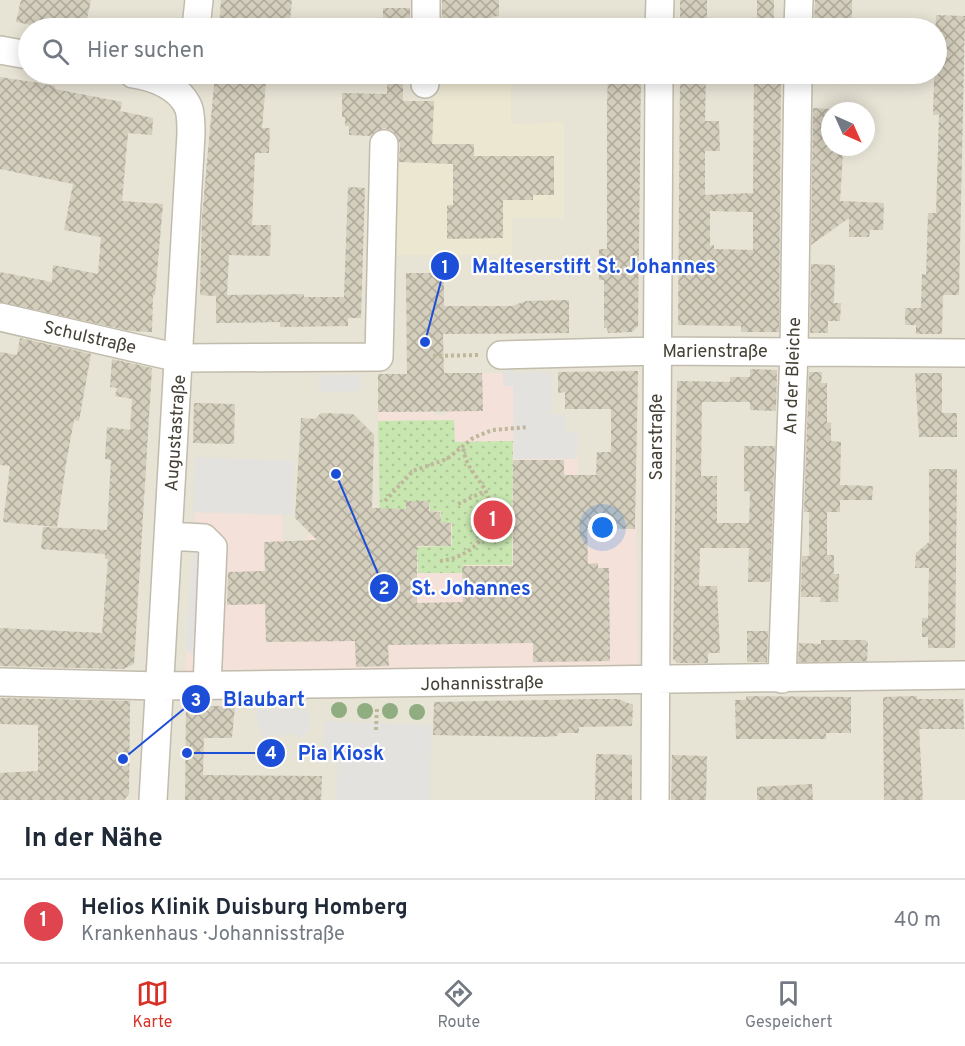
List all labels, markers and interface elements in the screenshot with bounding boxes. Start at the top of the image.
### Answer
search box [18,18,947,84]
icon: search [39,35,72,68]
text: Hier suchen [87,38,204,65]
north arrow [821,102,875,156]
callout: Malteserstift St. Johannes [430,247,728,285]
text: Malteserstift St. Johannes [472,255,716,281]
text: 1 [441,257,449,280]
street label: Schulstraße [41,317,138,360]
street label: An der Bleiche [780,317,807,435]
street label: Marienstraße [662,341,768,364]
street label: Augustastraße [161,374,192,492]
street label: Saarstraße [646,394,669,480]
pin: 1 [474,498,512,542]
your location [588,513,617,542]
callout: St. Johannes [369,569,543,607]
text: St. Johannes [411,577,531,603]
text: 2 [378,578,390,601]
street label: Johannisstraße [420,672,544,697]
callout: Blaubart [181,680,317,718]
text: Blaubart [223,688,305,714]
text: 3 [191,690,201,713]
callout: Pia Kiosk [256,734,396,772]
text: Pia Kiosk [298,742,384,768]
text: 4 [265,743,277,766]
text: In der Nähe [24,823,163,856]
text: Helios Klinik Duisburg Homberg [81,895,408,922]
text: 1 [40,908,48,934]
text: 40 m [894,908,941,934]
text: Krankenhaus · Johannisstraße [81,922,345,948]
tab: Karte [132,977,172,1033]
tab: Route [437,977,480,1033]
tab: Gespeichert [745,977,833,1033]

